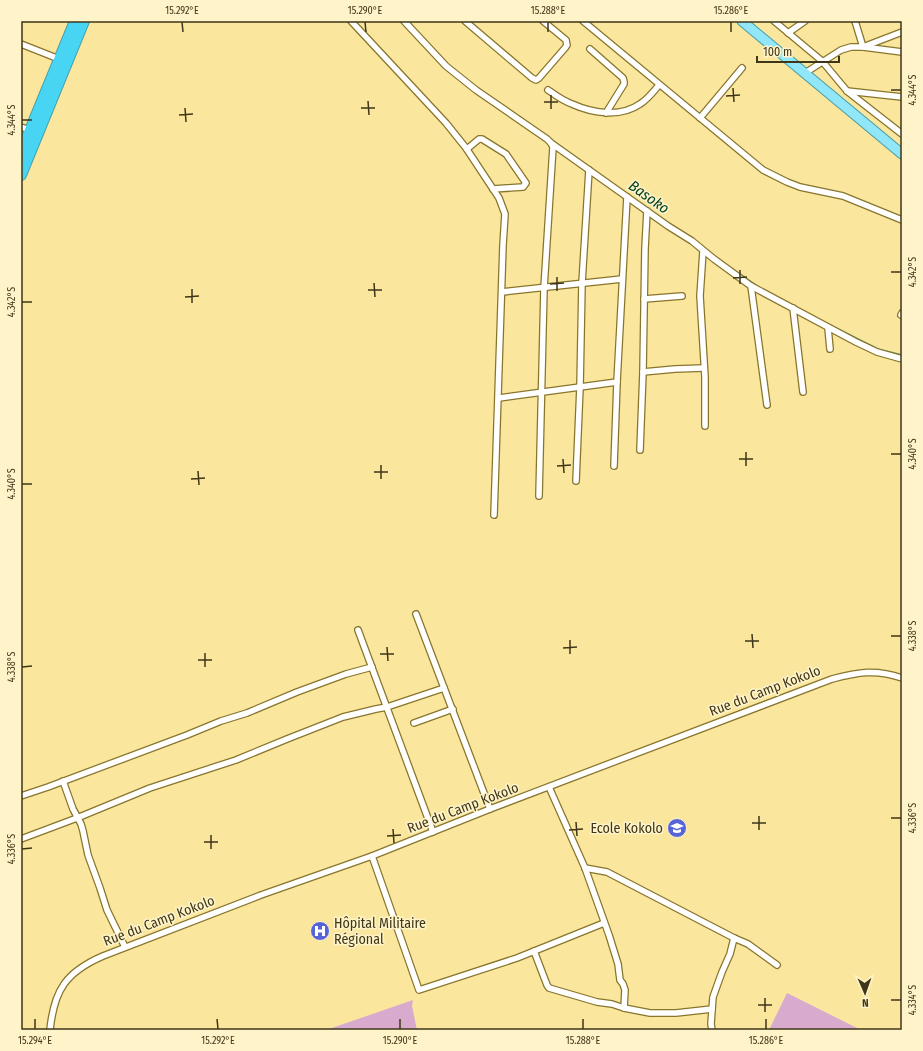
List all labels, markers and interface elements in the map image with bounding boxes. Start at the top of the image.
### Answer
text: 15.292°E [165,5,199,17]
text: 15.290°E [348,5,383,17]
text: 15.288°E [531,5,566,17]
text: 15.286°E [714,5,748,17]
scale bar [757,38,839,64]
text: 100 m [763,45,792,59]
text: 4.344°S [907,75,919,105]
text: 4.344°S [6,105,18,135]
water label: Basoko [625,177,673,217]
text: 4.342°S [907,257,919,287]
text: 4.342°S [6,287,18,317]
text: 4.340°S [907,438,919,470]
text: 4.340°S [6,468,18,500]
text: 4.338°S [907,621,919,651]
text: 4.338°S [6,652,18,682]
street label: Rue du Camp Kokolo [707,662,823,720]
street label: Rue du Camp Kokolo [405,779,521,837]
text: 4.336°S [907,803,919,833]
school or university icon: Ecole Kokolo [666,817,688,839]
place label: Ecole Kokolo [590,820,663,837]
text: 4.336°S [6,834,18,864]
street label: Rue du Camp Kokolo [101,892,217,950]
place label: Hôpital Militaire Régional [334,915,426,948]
hospital icon: Hôpital Militaire Régional [309,920,331,942]
north arrow [845,973,885,1013]
text: 4.334°S [907,985,919,1015]
text: N [862,996,869,1009]
text: 15.294°E [18,1035,52,1047]
text: 15.292°E [201,1035,235,1047]
text: 15.290°E [383,1035,418,1047]
text: 15.288°E [566,1035,601,1047]
text: 15.286°E [749,1035,783,1047]

